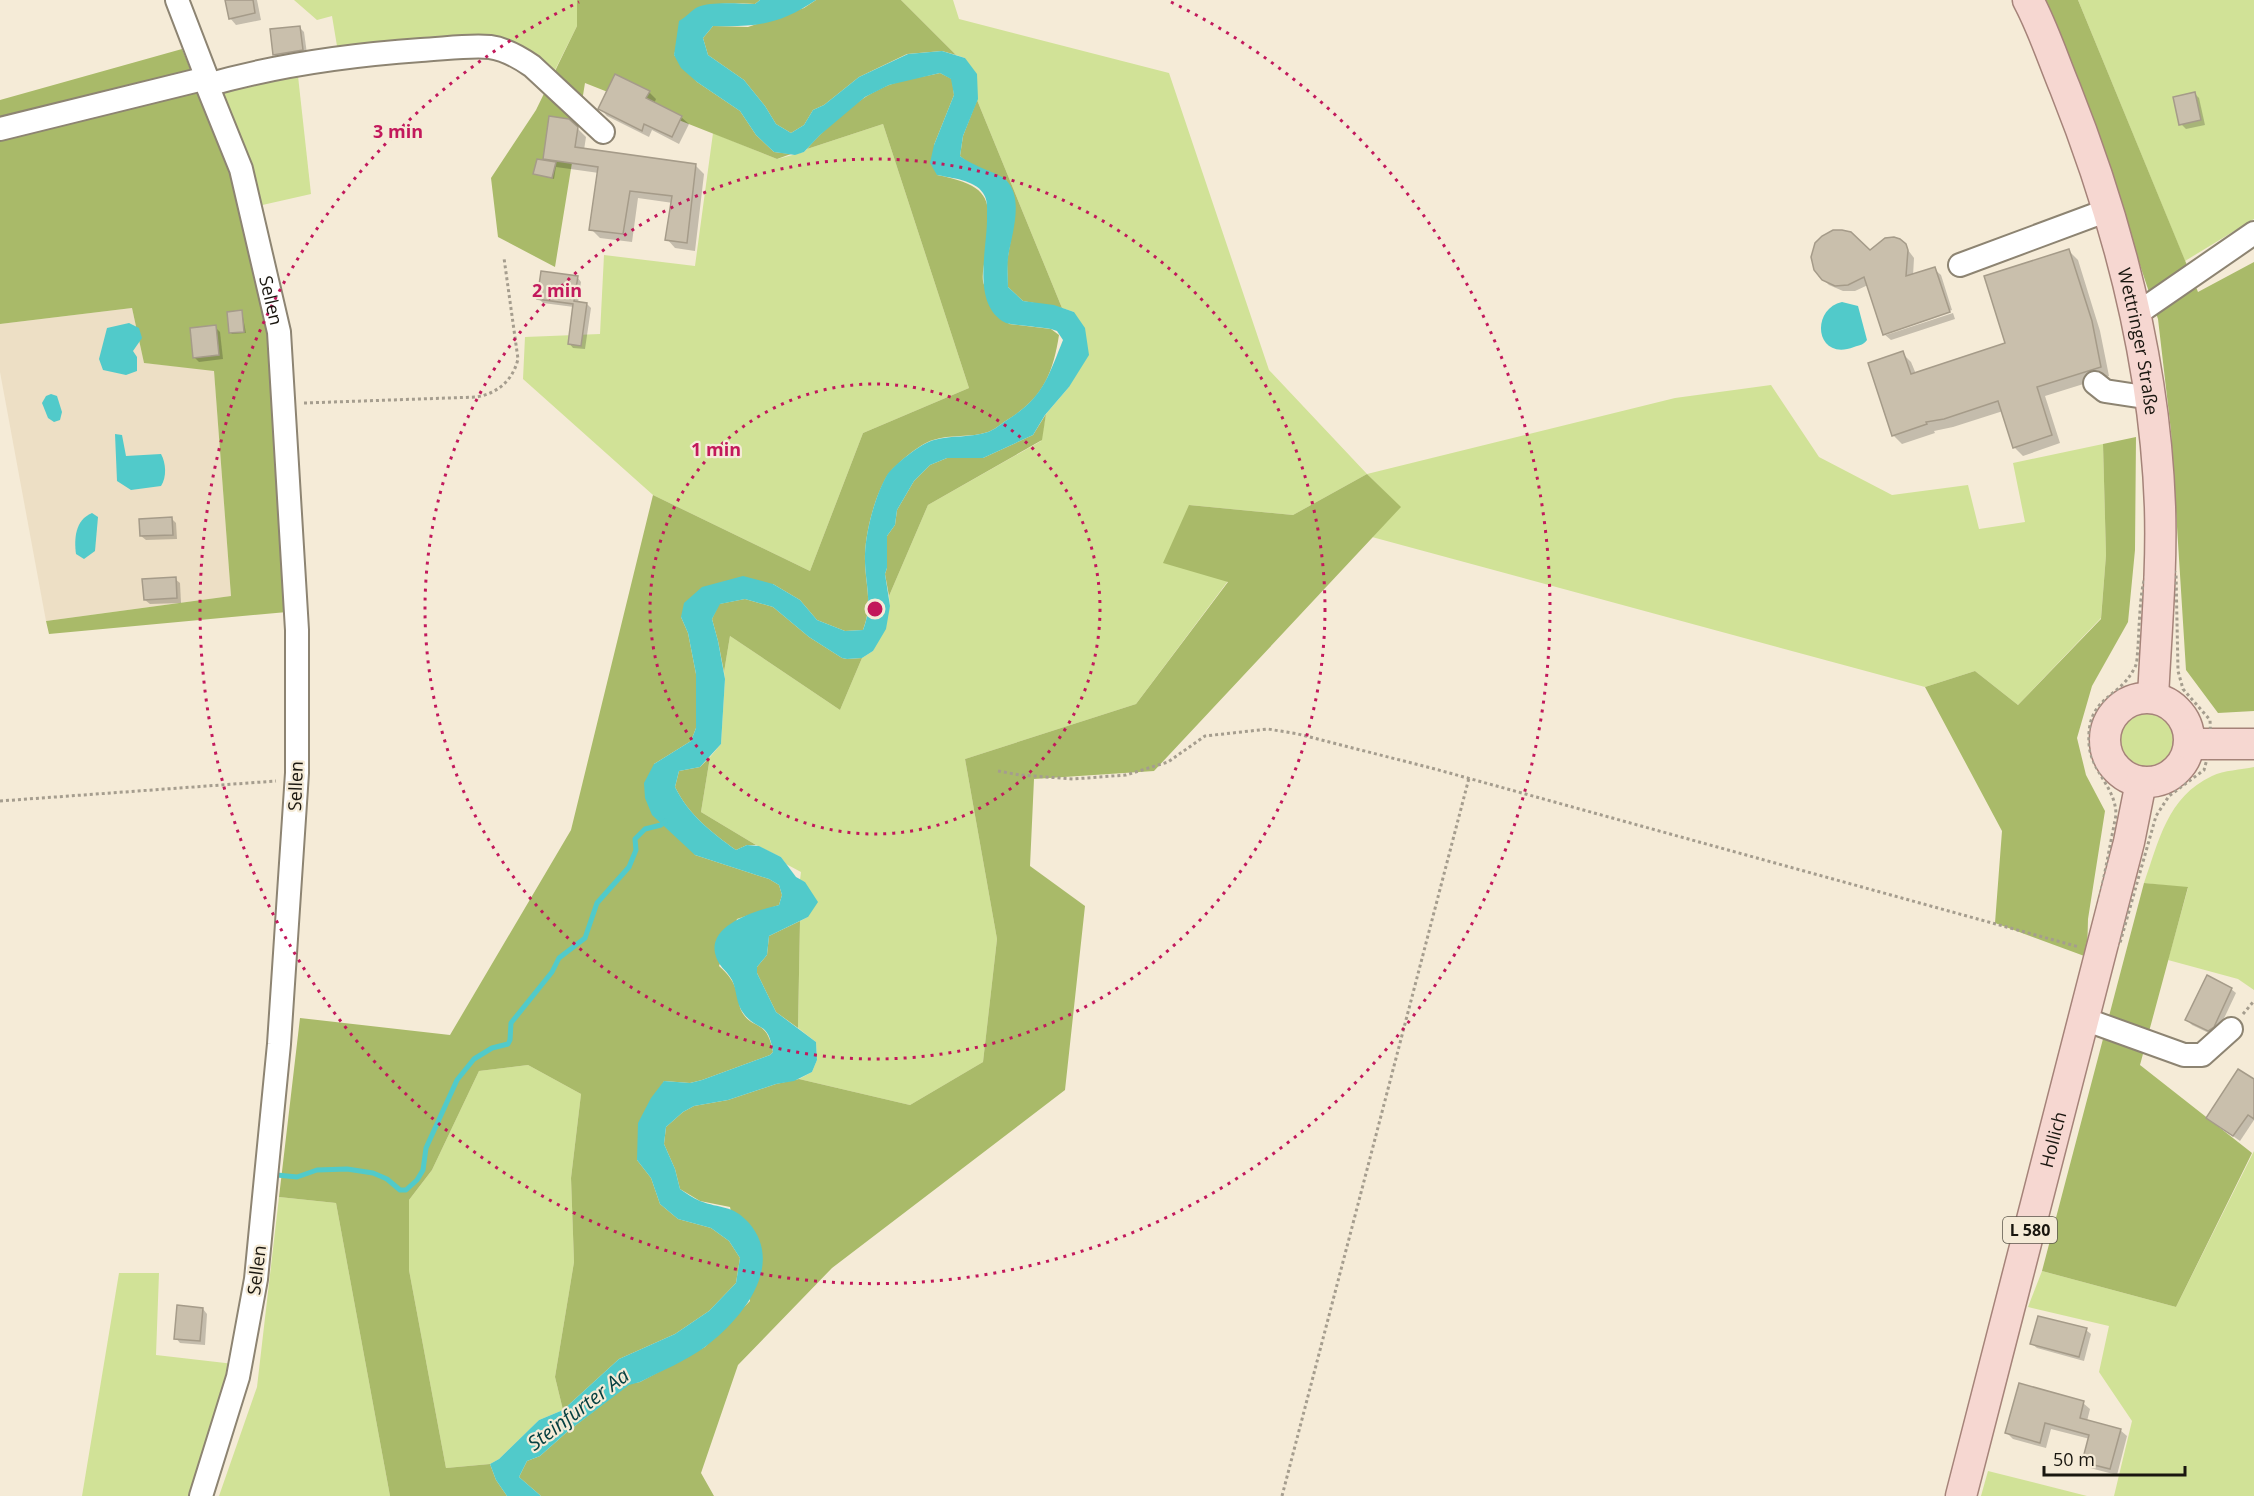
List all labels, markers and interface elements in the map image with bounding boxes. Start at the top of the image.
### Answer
text: 3 min [373,119,423,143]
street label: Wettringer Straße [2113,265,2164,416]
street label: Sellen [254,273,289,327]
text: 2 min [532,278,582,302]
text: 1 min [691,437,741,461]
centre of rings [865,599,885,619]
street label: Sellen [282,760,308,812]
street label: Hollich [2034,1109,2071,1170]
road number: L 580 [2003,1217,2057,1243]
street label: Sellen [241,1244,271,1296]
water label: Steinfurter Aa [522,1362,634,1456]
scale bar [2044,1439,2185,1477]
text: 50 m [2053,1447,2095,1471]

